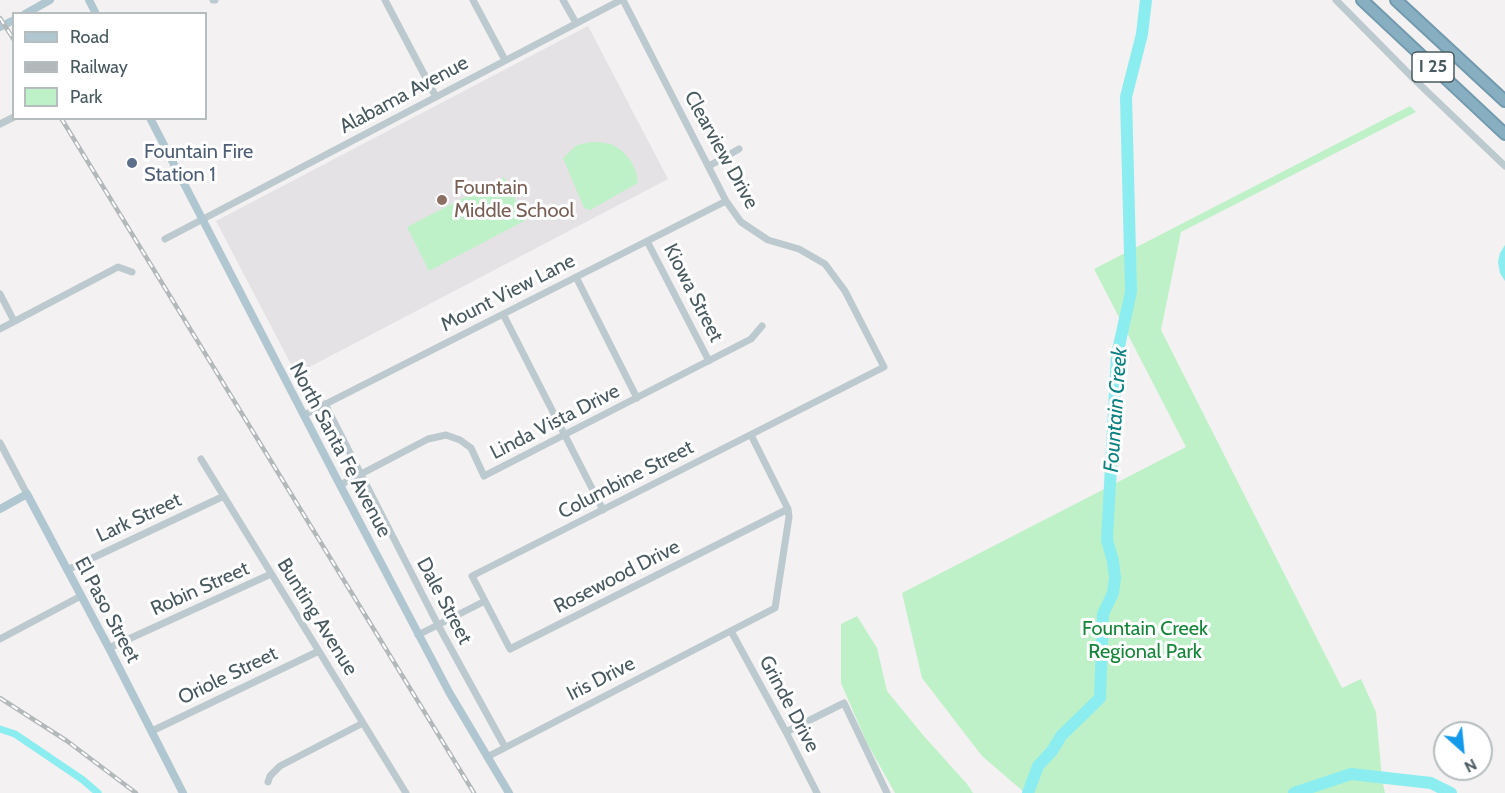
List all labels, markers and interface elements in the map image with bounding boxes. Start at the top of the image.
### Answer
legend [12,12,207,120]
text: Road [70,26,109,48]
street label: Alabama Avenue [336,51,472,139]
road number: I 25 [1412,52,1454,82]
text: Railway [70,56,128,78]
text: Park [70,86,102,108]
street label: Clearview Drive [679,87,763,213]
place label: Fountain Fire Station 1 [144,140,253,187]
marker: Fountain Fire Station 1 [125,156,139,170]
place label: Fountain Middle School [454,176,574,223]
marker: Fountain Middle School [435,193,449,207]
street label: Kiowa Street [658,240,728,346]
street label: Mount View Lane [437,249,579,337]
water label: Fountain Creek [1099,347,1133,473]
street label: North Santa Fe Avenue [284,359,396,541]
street label: Linda Vista Drive [486,379,624,465]
street label: Columbine Street [554,436,698,524]
street label: Lark Street [93,488,185,548]
street label: Rosewood Drive [550,535,684,619]
street label: El Paso Street [69,553,145,667]
street label: Bunting Avenue [271,554,363,680]
street label: Dale Street [411,554,477,648]
street label: Robin Street [147,557,253,621]
park label: Fountain Creek Regional Park [1082,617,1208,664]
street label: Oriole Street [174,642,282,710]
street label: Iris Drive [563,652,639,706]
street label: Grinde Drive [754,652,824,756]
north arrow [1433,721,1493,781]
text: N [1461,755,1480,777]

